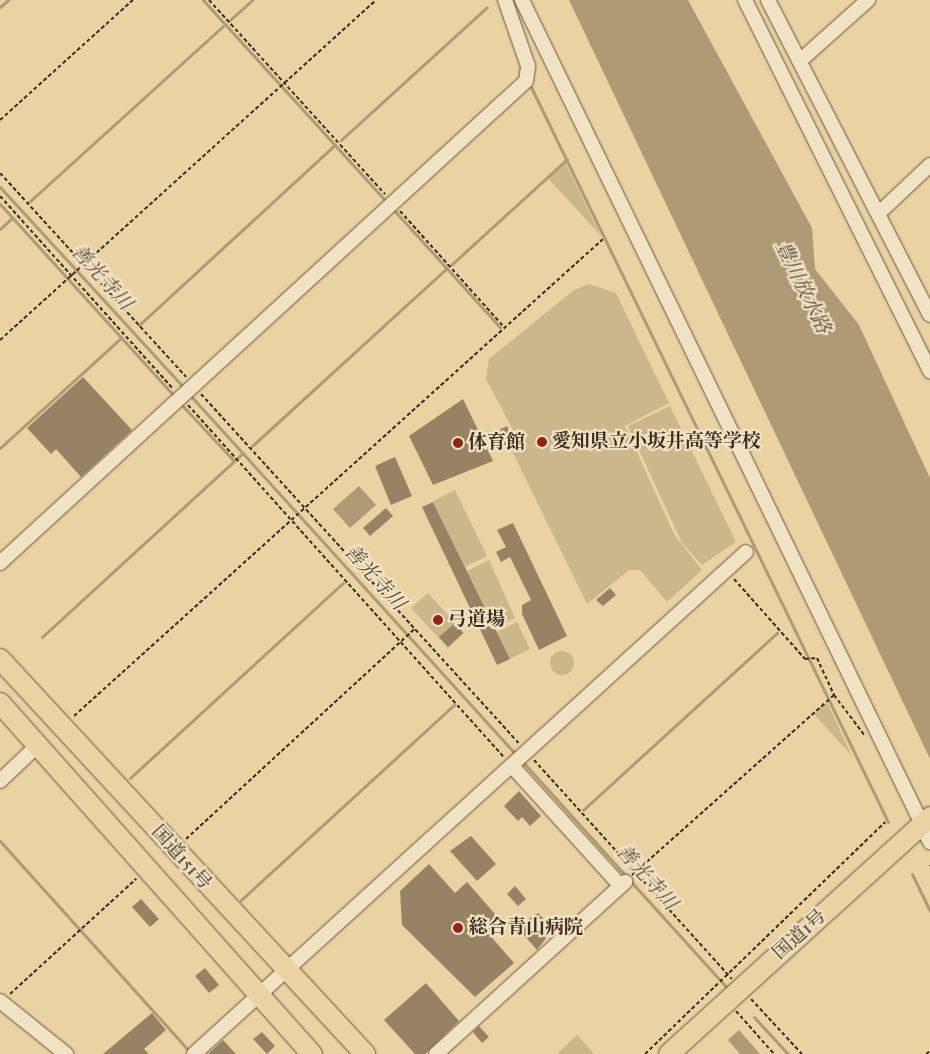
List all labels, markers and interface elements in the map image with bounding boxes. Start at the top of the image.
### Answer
water label: 豊川放水路 [770,237,836,337]
water label: 善光寺川 [66,239,138,315]
place label: 愛知県立小坂井高等学校 [552,431,761,453]
place label: 体育館 [468,432,525,454]
marker: 愛知県立小坂井高等学校 [536,436,548,448]
marker: 体育館 [452,437,464,449]
water label: 善光寺川 [339,539,411,615]
place label: 弓道場 [448,609,505,631]
marker: 弓道場 [432,614,444,626]
street label: 国道151号 [146,821,216,895]
water label: 善光寺川 [611,839,683,915]
street label: 国道1号 [769,905,831,965]
place label: 総合青山病院 [469,917,583,939]
marker: 総合青山病院 [451,921,465,935]

